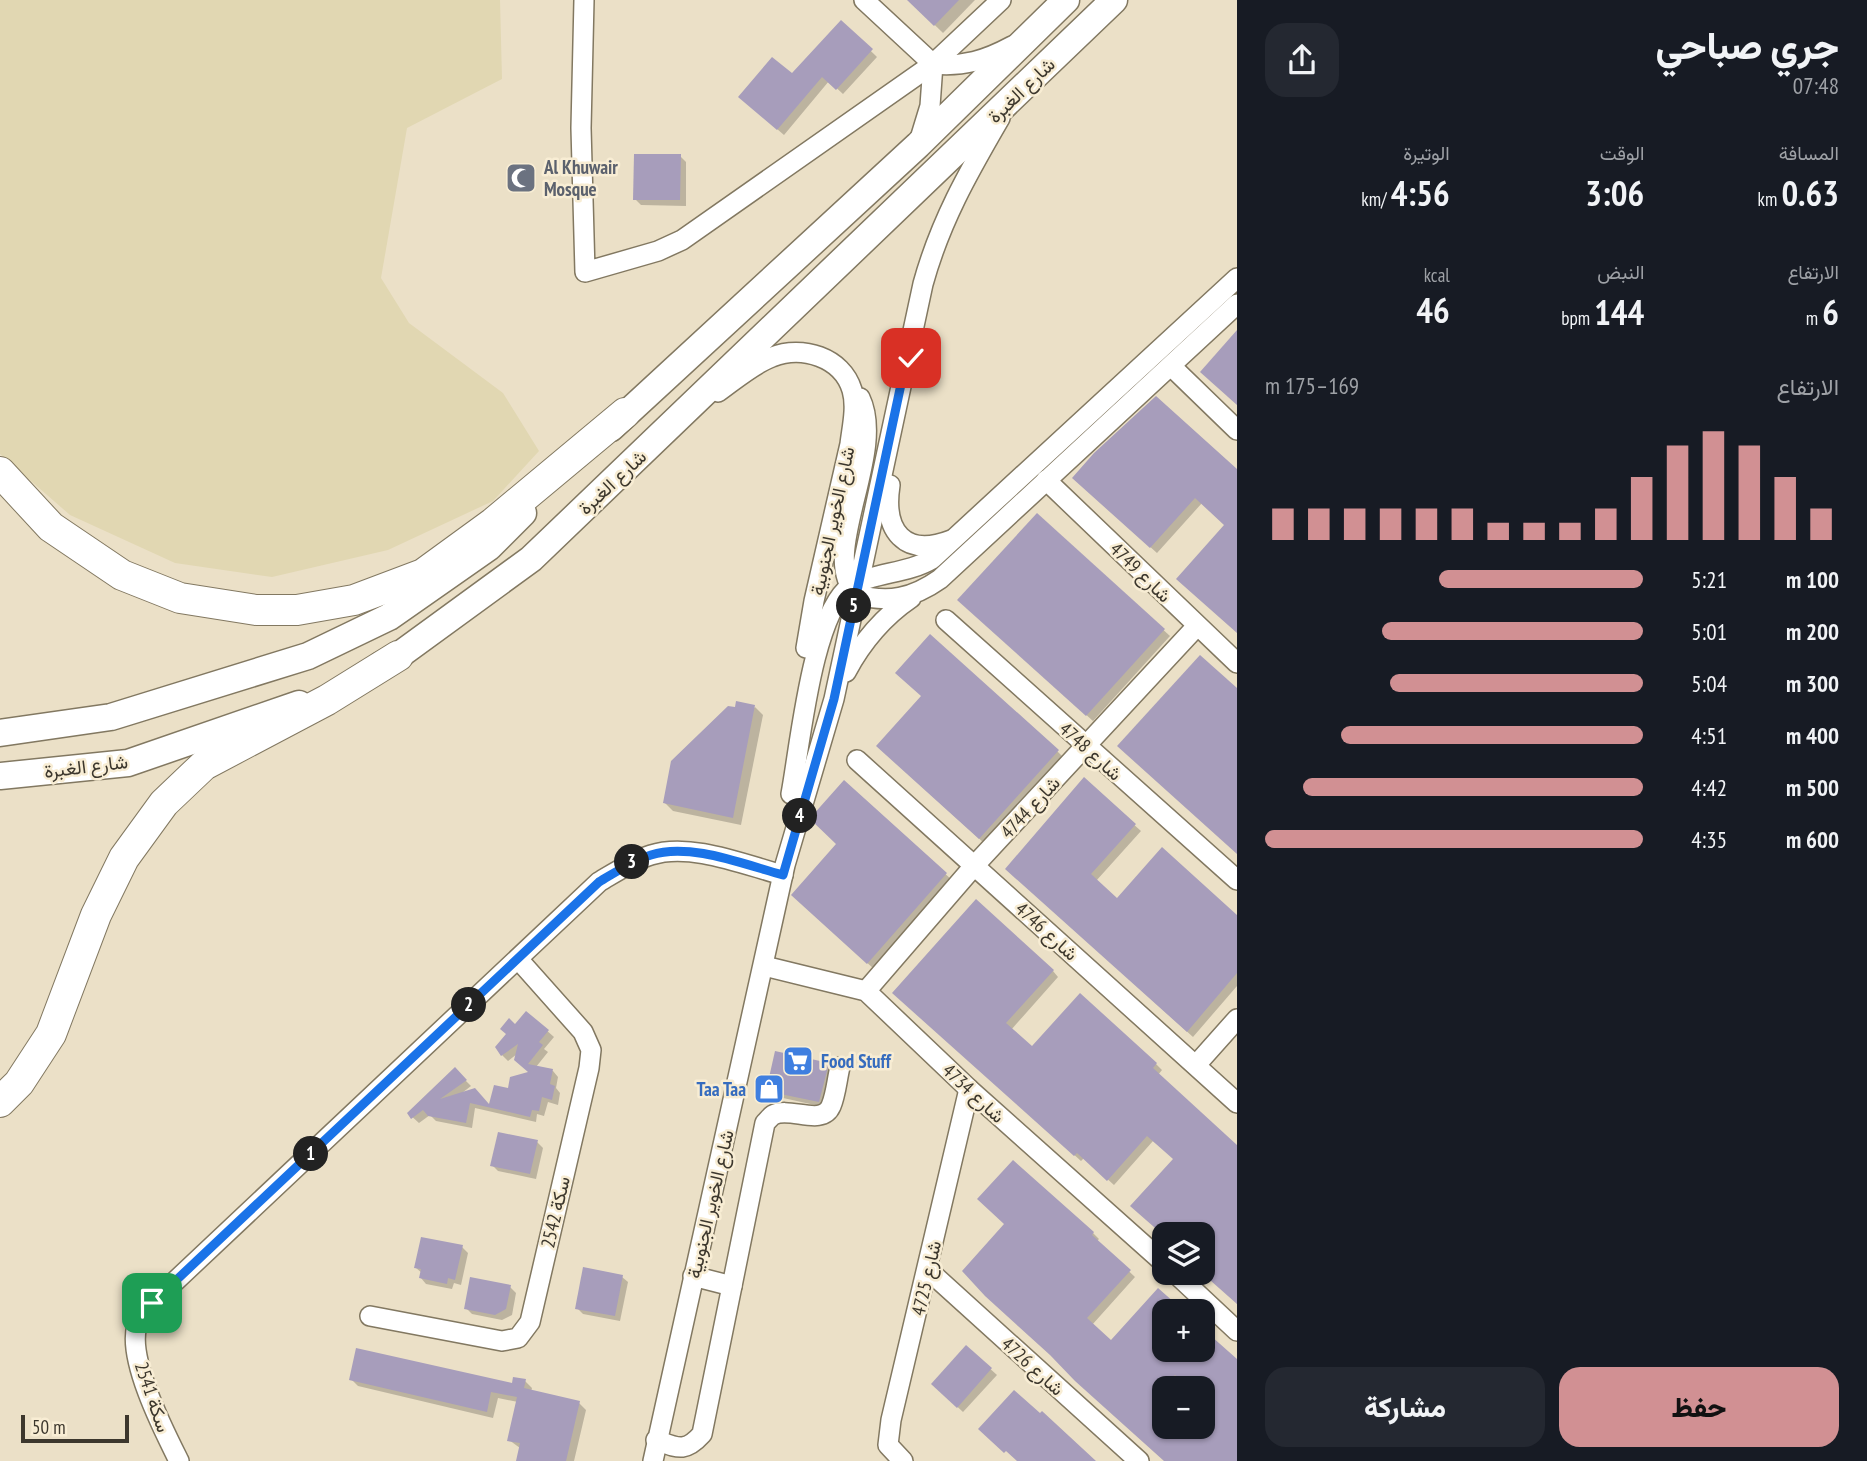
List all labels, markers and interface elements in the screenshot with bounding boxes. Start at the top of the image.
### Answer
text: جري صباحي [1655,20,1839,69]
button: share [1265,23,1339,97]
street label: شارع الغبرة [982,52,1060,129]
text: 07:48 [1793,71,1839,100]
text: الوتيرة [1403,141,1450,165]
text: الوقت [1600,141,1644,165]
text: المسافة [1779,141,1839,165]
place label: Al Khuwair Mosque [543,155,618,201]
mosque icon: Al Khuwair Mosque [504,161,538,195]
text: 4:56 [1391,170,1450,216]
text: 3:06 [1585,170,1644,216]
text: 0.63 [1781,170,1839,216]
text: /km [1361,187,1391,211]
text: km [1758,187,1781,211]
text: النبض [1597,260,1644,284]
text: الارتفاع [1787,260,1839,284]
text: kcal [1424,263,1450,287]
text: 46 [1416,287,1450,333]
text: 144 [1594,289,1644,335]
text: 6 [1822,289,1839,335]
text: bpm [1561,306,1594,330]
text: m [1806,306,1822,330]
pin [881,328,941,388]
icon: check [892,339,930,377]
text: 169–175 m [1265,371,1359,400]
text: الارتفاع [1777,372,1839,401]
street label: شارع الغبرة [573,444,652,520]
street label: شارع الخوير الجنوبية [805,444,860,598]
street label: 4749 شارع [1104,537,1177,608]
text: 5:21 [1691,565,1727,594]
text: 100 m [1786,565,1839,594]
pin: 5 [836,588,872,624]
text: 5 [849,593,858,617]
text: 5:01 [1691,617,1727,646]
text: 200 m [1786,617,1839,646]
text: 5:04 [1691,669,1727,698]
text: 300 m [1786,669,1839,698]
street label: 4748 شارع [1054,717,1127,786]
text: 4:51 [1691,721,1727,750]
text: 400 m [1786,721,1839,750]
street label: شارع الغبرة [43,749,129,784]
street label: 4744 شارع [995,771,1066,844]
text: 4:42 [1691,773,1727,802]
text: 500 m [1786,773,1839,802]
pin: 4 [782,798,818,834]
text: 4 [795,803,804,827]
text: 4:35 [1691,825,1727,854]
text: 600 m [1786,825,1839,854]
pin: 3 [614,844,650,880]
text: 3 [627,849,636,873]
street label: 4746 شارع [1010,897,1083,966]
pin: 2 [452,988,486,1023]
text: 2 [464,992,473,1016]
supermarket icon: Food Stuff [781,1044,815,1078]
place label: Food Stuff [821,1049,892,1073]
street label: 4734 شارع [937,1058,1010,1129]
shop icon: Taa Taa [752,1072,786,1106]
place label: Taa Taa [697,1077,746,1101]
street label: شارع الخوير الجنوبية [681,1127,740,1281]
pin: 1 [294,1136,328,1172]
text: 1 [306,1141,315,1165]
street label: سكة 2542 [535,1174,575,1250]
map controls [1152,1222,1215,1439]
button: layers [1152,1222,1215,1285]
street label: 4725 شارع [906,1238,947,1318]
pin [122,1273,182,1333]
icon: arrive [133,1284,171,1322]
button: + [1152,1299,1215,1362]
street label: 4726 شارع [996,1332,1069,1401]
street label: سكة 2541 [130,1359,176,1435]
button: مشاركة [1265,1367,1545,1447]
button: حفظ [1559,1367,1839,1447]
button: − [1152,1376,1215,1439]
scale bar [21,1412,130,1444]
text: 50 m [32,1415,66,1439]

